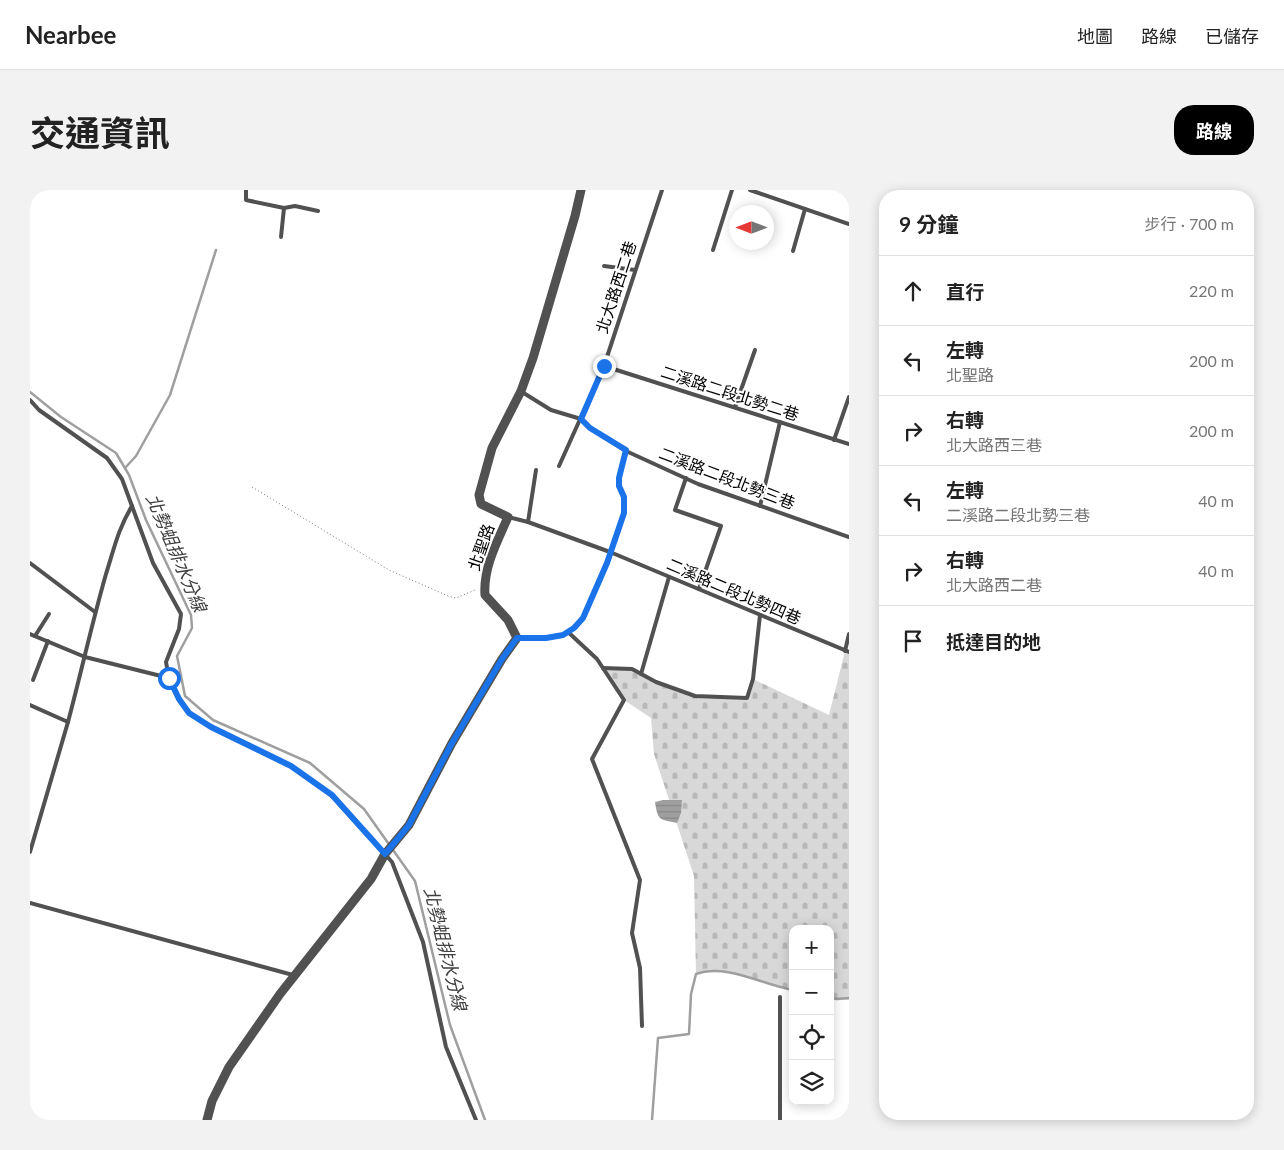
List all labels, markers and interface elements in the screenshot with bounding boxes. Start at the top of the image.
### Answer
text: Nearbee [25,20,116,49]
text: 地圖 [1077,25,1113,47]
text: 路線 [1141,25,1177,47]
text: 已儲存 [1205,25,1259,47]
button: 路線 [1174,105,1254,155]
text: 交通資訊 [30,111,170,153]
north arrow [729,205,774,250]
text: 9 分鐘 [899,211,958,236]
text: 步行 · 700 m [1145,214,1234,233]
street label: 北大路西二巷 [592,238,639,335]
icon: ahead [899,277,927,305]
text: 直行 [946,280,984,303]
text: 220 m [1189,281,1234,300]
text: 左轉 [946,338,984,361]
icon: left [899,347,927,375]
text: 200 m [1189,351,1234,370]
route end [593,355,616,378]
street label: 二溪路二段北勢二巷 [659,361,802,424]
text: 北聖路 [946,365,994,384]
text: 右轉 [946,408,984,431]
icon: right [899,417,927,445]
text: 200 m [1189,421,1234,440]
text: 北大路西三巷 [946,435,1042,454]
street label: 二溪路二段北勢三巷 [657,443,798,512]
text: 左轉 [946,478,984,501]
icon: left [899,487,927,515]
water label: 北勢蛆排水分線 [142,490,212,617]
text: 40 m [1198,491,1234,510]
text: 二溪路二段北勢三巷 [946,505,1090,524]
street label: 北聖路 [464,521,497,573]
text: 右轉 [946,548,984,571]
street label: 二溪路二段北勢四巷 [664,554,804,627]
icon: right [899,557,927,585]
text: 40 m [1198,561,1234,580]
text: 北大路西二巷 [946,575,1042,594]
icon: arrive [899,627,927,655]
text: 抵達目的地 [946,630,1041,653]
route start [158,667,181,690]
water label: 北勢蛆排水分線 [420,885,472,1014]
map controls [789,925,834,1105]
button: + [789,925,834,970]
button: − [789,970,834,1015]
button: locate [789,1015,834,1060]
button: layers [789,1060,834,1105]

